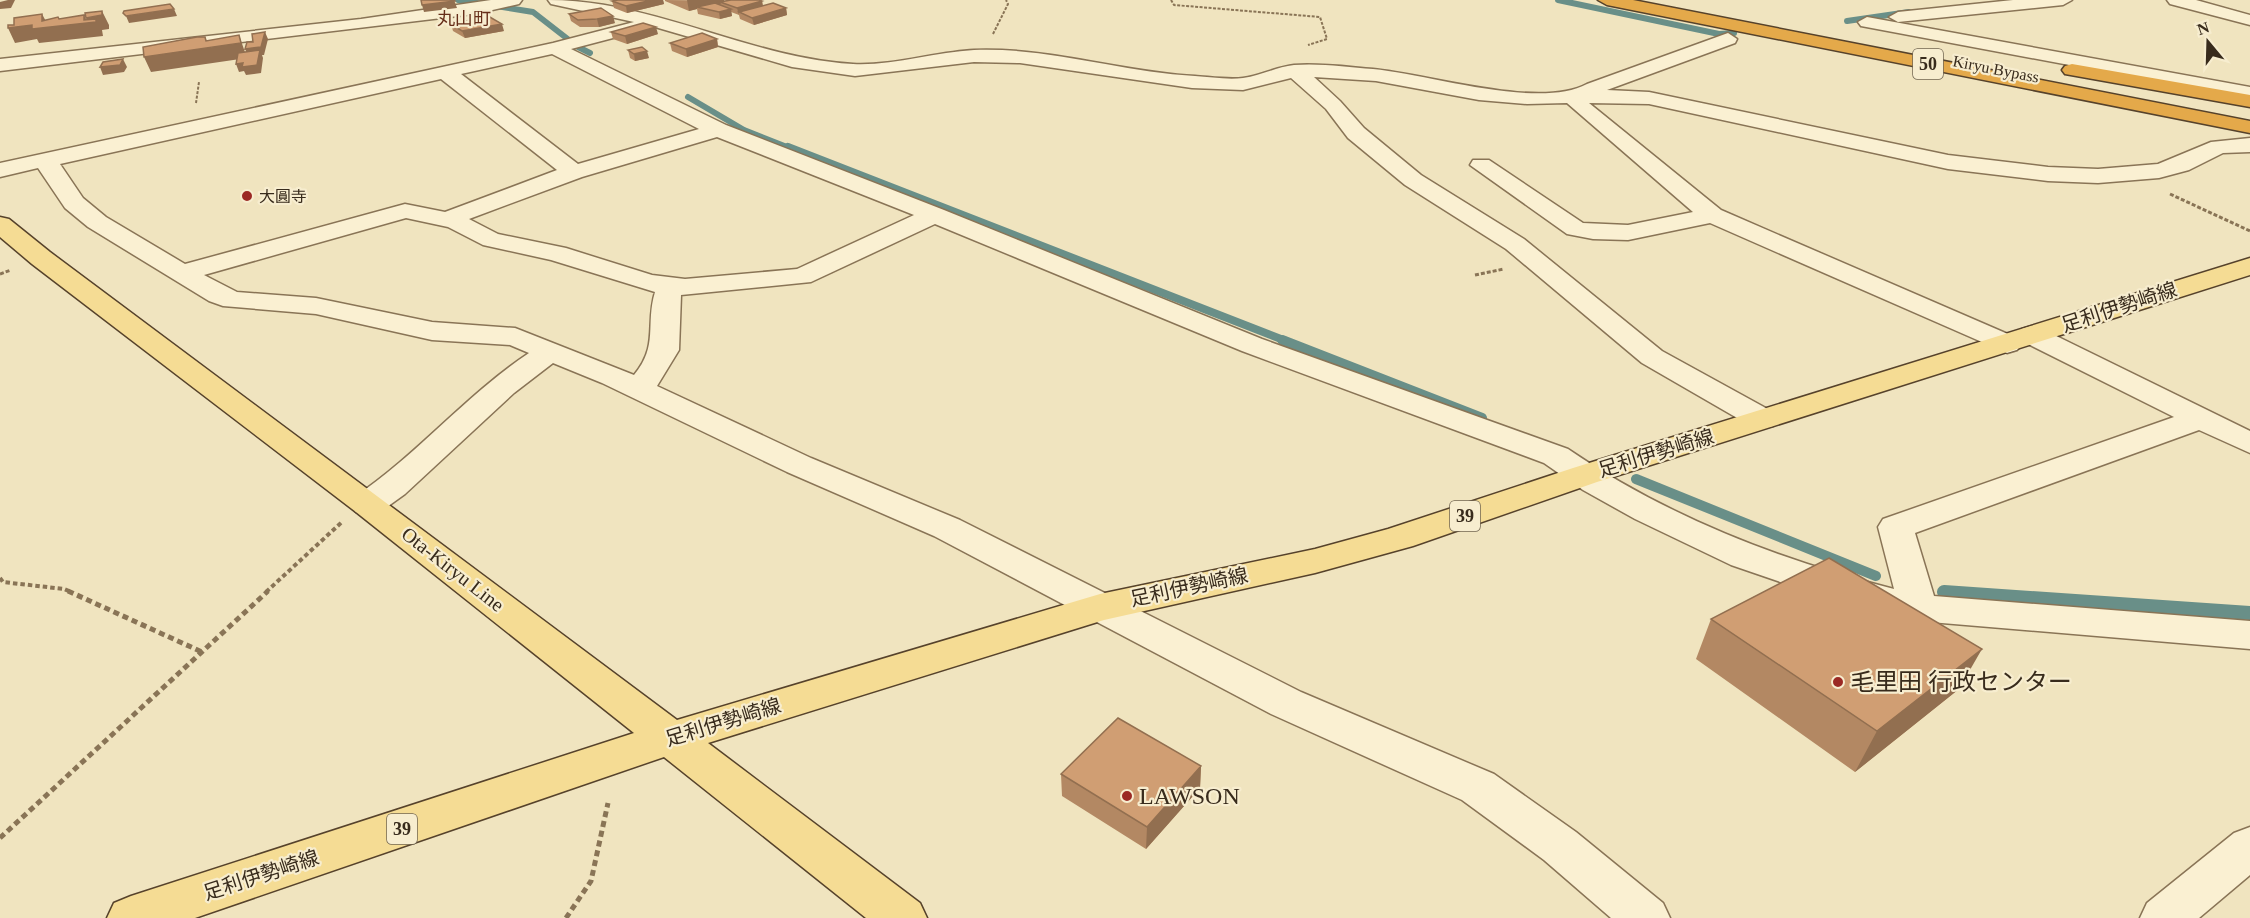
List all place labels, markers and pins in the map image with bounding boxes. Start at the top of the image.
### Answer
place label: 大圓寺 [259,188,307,205]
marker: 大圓寺 [240,189,254,203]
place label: 毛里田 行政センター [1850,669,2072,695]
marker: 毛里田 行政センター [1831,675,1845,689]
place label: LAWSON [1139,783,1240,809]
marker: LAWSON [1120,789,1134,803]

